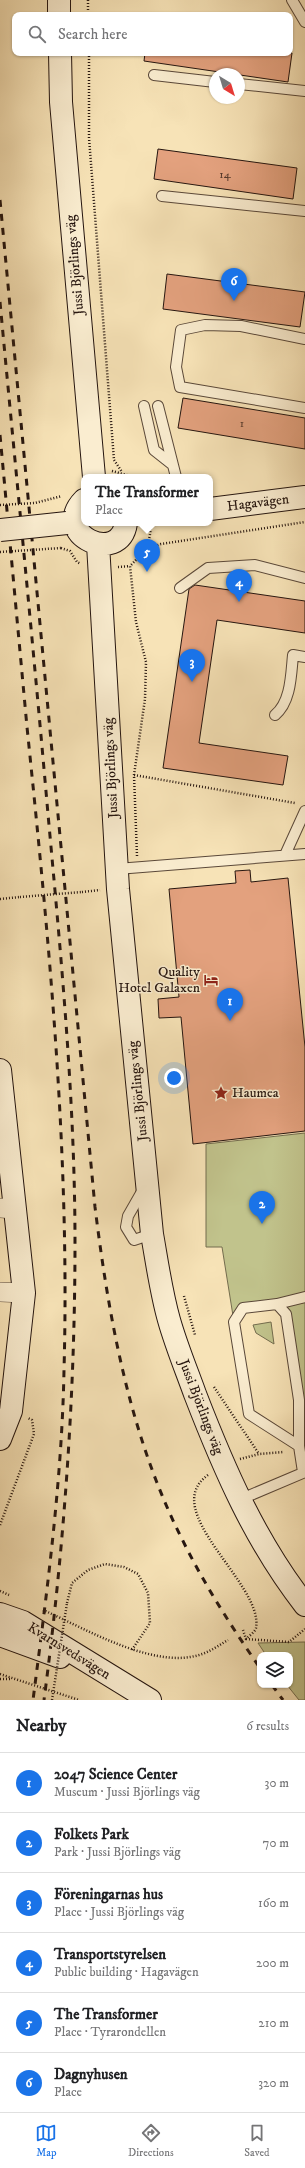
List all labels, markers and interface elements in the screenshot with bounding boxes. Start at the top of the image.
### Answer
search box [12,12,293,56]
icon: search [26,23,48,45]
text: Search here [58,25,127,44]
north arrow [209,68,245,104]
house number: 14 [219,167,232,182]
street label: Jussi Björlings väg [62,214,89,318]
pin: 6 [221,268,247,301]
house number: 1 [240,416,244,431]
popup [81,474,213,526]
text: The Transformer [95,483,199,502]
street label: Hagavägen [226,490,291,516]
text: Place [95,502,123,518]
pin: 5 [134,539,160,572]
pin: 4 [226,569,252,602]
pin: 3 [179,649,205,682]
street label: Jussi Björlings väg [99,717,123,821]
place label: Quality Hotel Galaxen [118,963,201,997]
hotel icon: Quality Hotel Galaxen [203,972,219,988]
pin: 1 [217,988,243,1021]
street label: Jussi Björlings väg [124,1040,152,1144]
your location [164,1068,184,1088]
place label: Haumea [232,1084,279,1102]
place icon: Haumea [213,1085,229,1101]
pin: 2 [249,1191,275,1224]
street label: Jussi Björlings väg [174,1355,228,1457]
street label: Kvarnsvedsvägen [24,1618,114,1684]
map controls [257,1652,293,1688]
button: layers [257,1652,293,1688]
text: Nearby [16,1715,66,1737]
text: 6 results [246,1718,289,1734]
text: 2047 Science Center [54,1765,177,1784]
text: 1 [27,1775,31,1791]
text: 30 m [265,1775,289,1791]
text: Museum · Jussi Björlings väg [54,1784,200,1800]
text: Folkets Park [54,1825,129,1844]
text: 2 [26,1835,32,1851]
text: 70 m [263,1835,289,1851]
text: Park · Jussi Björlings väg [54,1844,181,1860]
text: Föreningarnas hus [54,1885,163,1904]
text: 3 [27,1895,31,1911]
text: 160 m [258,1895,289,1911]
text: Place · Jussi Björlings väg [54,1904,184,1920]
text: Transportstyrelsen [54,1945,166,1964]
text: 4 [25,1955,33,1971]
text: 200 m [256,1955,289,1971]
text: Public building · Hagavägen [54,1964,199,1980]
text: The Transformer [54,2005,158,2024]
text: 5 [26,2015,32,2031]
text: 210 m [258,2015,289,2031]
text: Place · Tyrarondellen [54,2024,166,2040]
text: Dagnyhusen [54,2065,128,2084]
text: 6 [26,2075,32,2091]
text: 320 m [258,2075,289,2091]
text: Place [54,2084,82,2100]
tab: Map [35,2122,57,2160]
tab: Directions [128,2122,174,2160]
tab: Saved [244,2122,270,2160]

